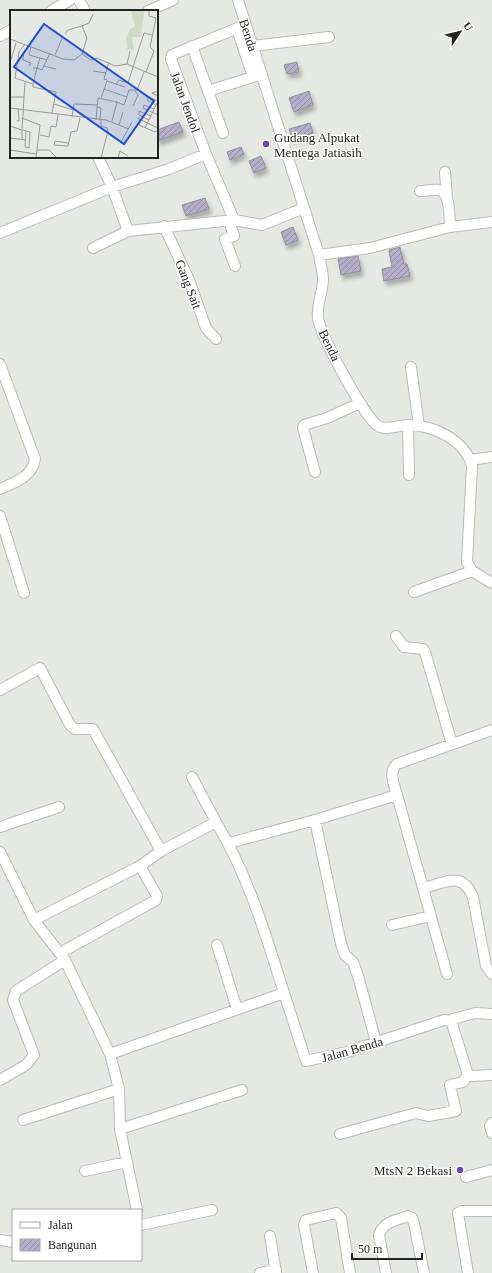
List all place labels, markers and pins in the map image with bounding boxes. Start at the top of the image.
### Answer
place label: Gudang Alpukat Mentega Jatiasih [274,130,362,160]
marker: Gudang Alpukat Mentega Jatiasih [261,139,271,149]
place label: MtsN 2 Bekasi [374,1163,452,1178]
marker: MtsN 2 Bekasi [455,1165,465,1175]

